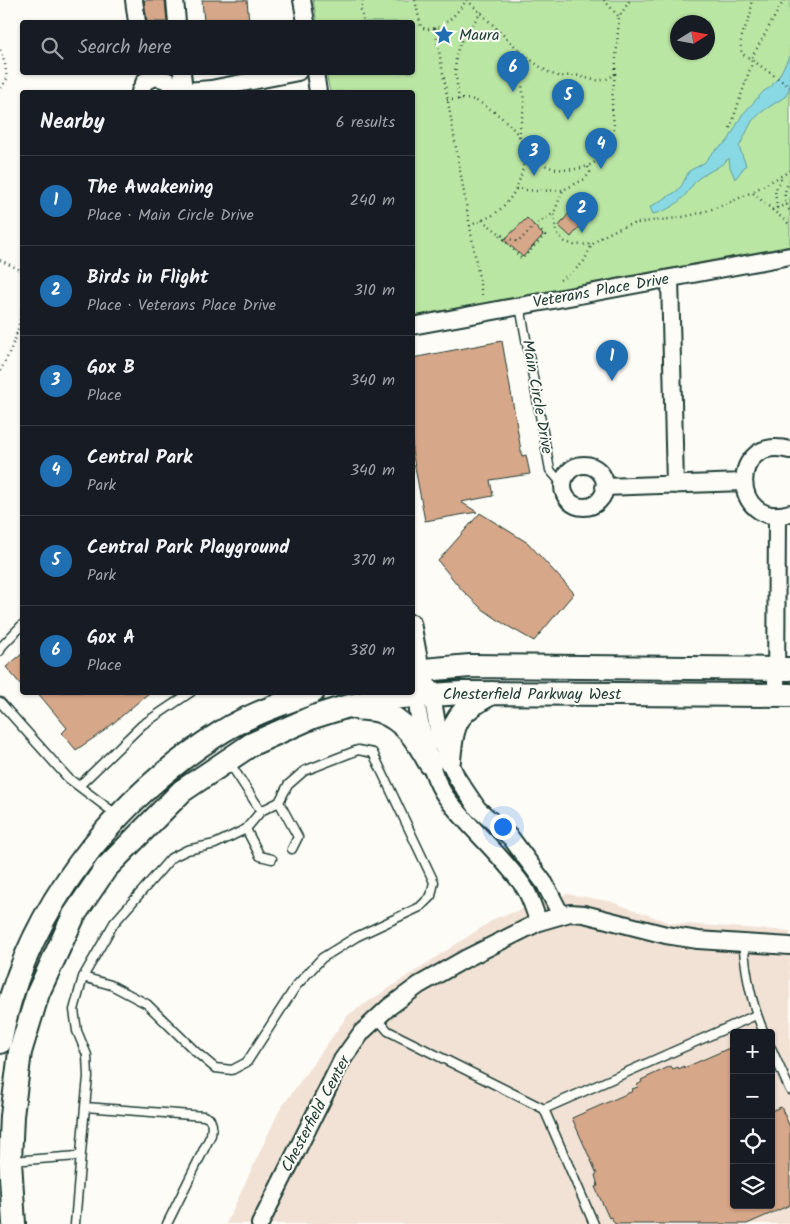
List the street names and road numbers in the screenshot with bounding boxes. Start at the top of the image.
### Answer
street label: Veterans Place Drive [531,267,671,315]
street label: Main Circle Drive [515,338,559,456]
street label: Chesterfield Parkway West [443,682,622,707]
street label: Chesterfield Center [275,1050,358,1177]

